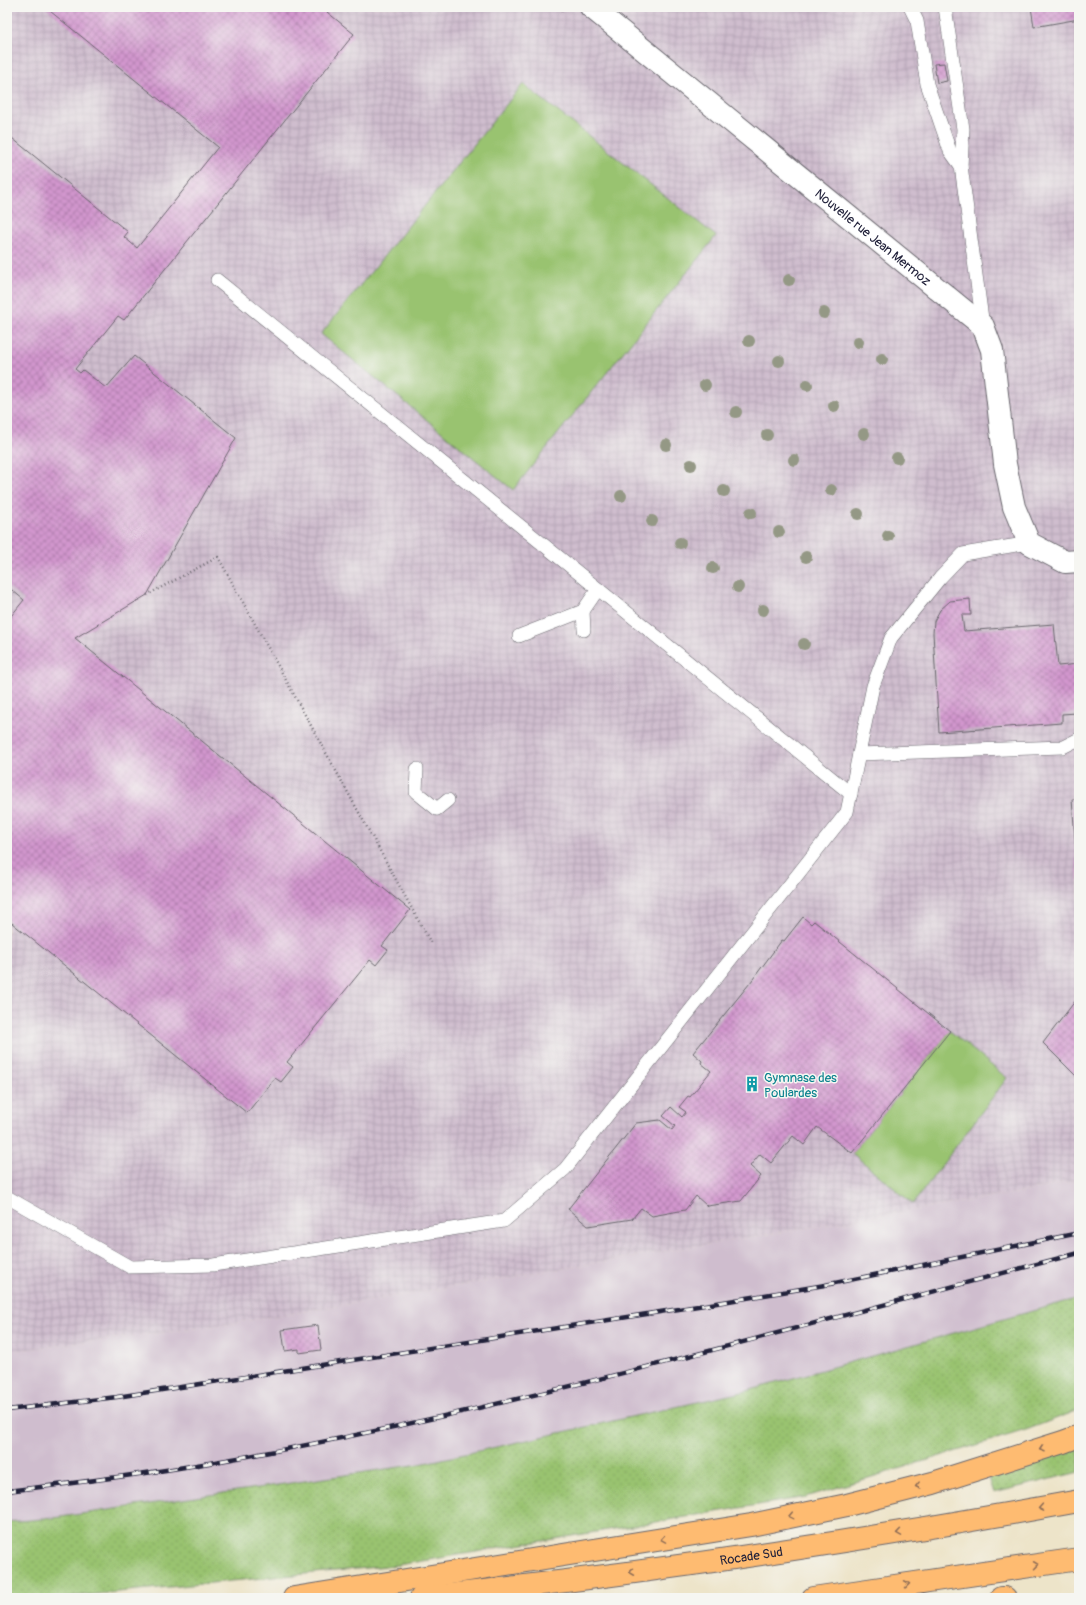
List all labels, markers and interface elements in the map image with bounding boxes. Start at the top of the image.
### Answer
street label: Nouvelle rue Jean Mermoz [811,186,934,290]
place label: Gymnase des Poulardes [764,1070,837,1101]
building icon: Gymnase des Poulardes [743,1075,761,1093]
one-way arrow [1039,1444,1046,1453]
one-way arrow [915,1482,921,1490]
one-way arrow [1038,1503,1044,1511]
one-way arrow [788,1512,794,1520]
one-way arrow [896,1528,902,1537]
one-way arrow [660,1534,666,1542]
street label: Rocade Sud [719,1544,784,1569]
one-way arrow [1033,1561,1039,1570]
one-way arrow [629,1567,635,1576]
one-way arrow [904,1580,910,1589]

